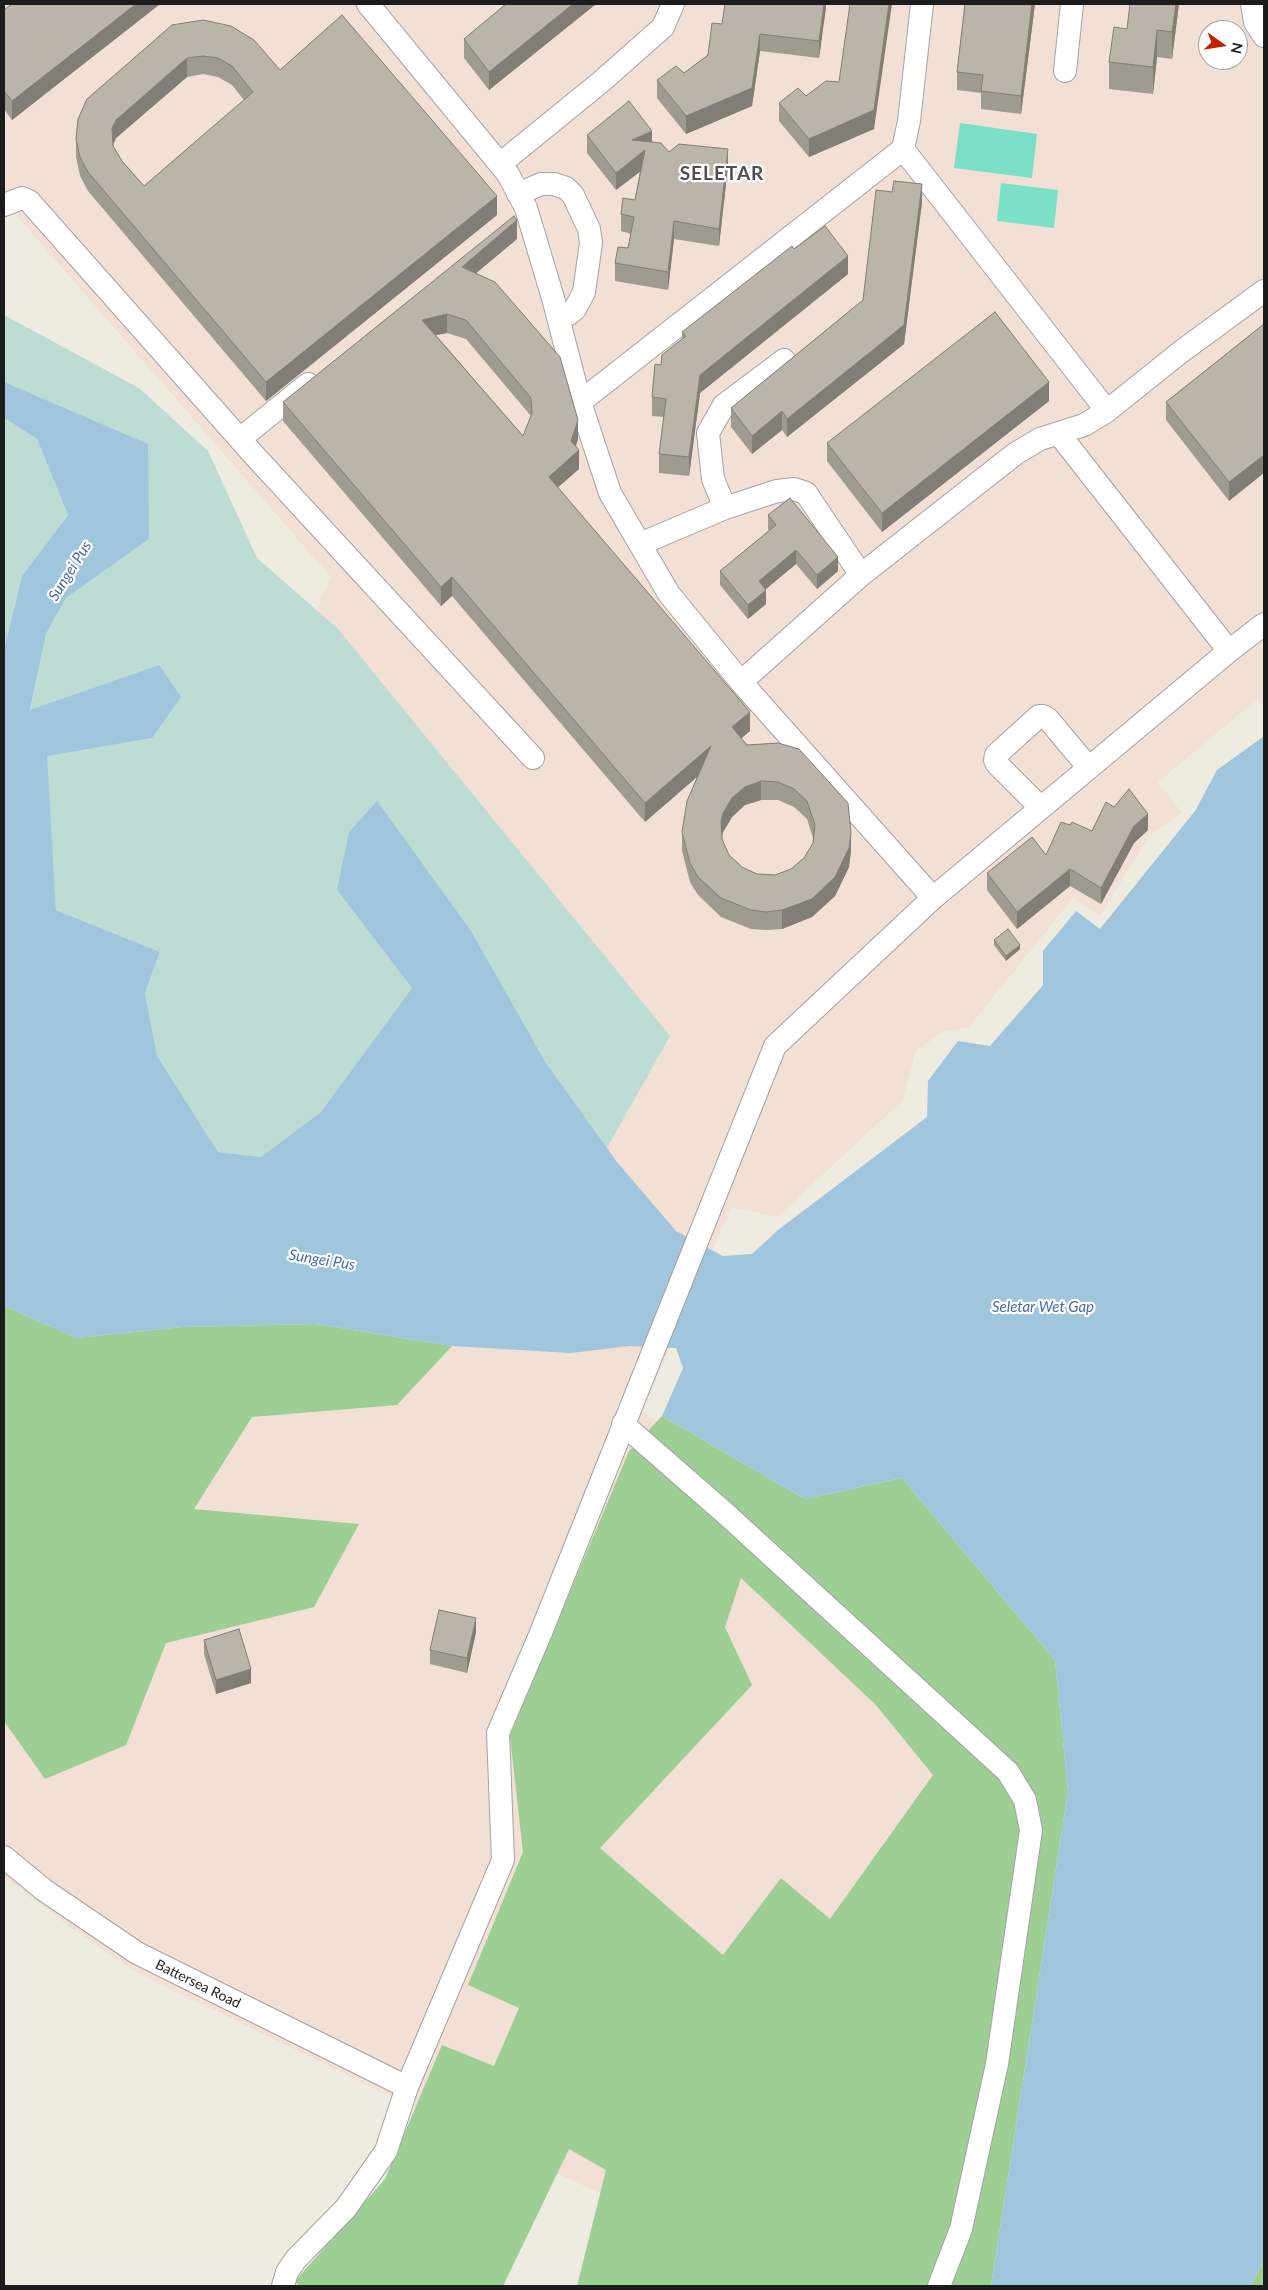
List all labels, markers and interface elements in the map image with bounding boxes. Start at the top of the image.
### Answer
north arrow [1198,20,1248,70]
text: N [1228,41,1247,55]
district label: SELETAR [679,163,765,185]
water label: Sungei Pus [45,538,95,604]
water label: Sungei Pus [288,1246,356,1274]
water label: Seletar Wet Gap [992,1298,1094,1316]
street label: Battersea Road [153,1956,243,2012]

